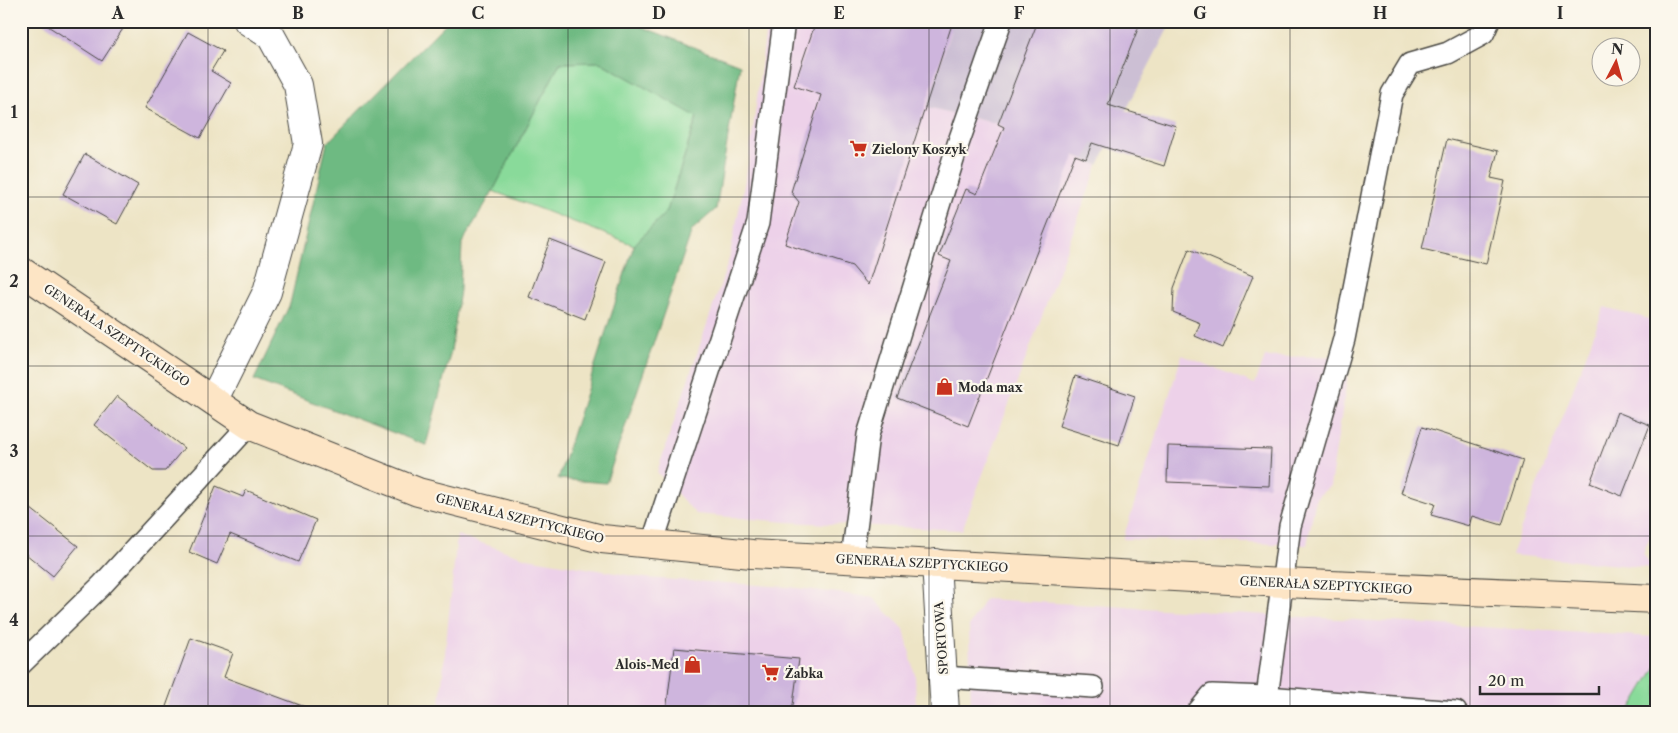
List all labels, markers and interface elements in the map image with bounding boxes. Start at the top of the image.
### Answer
text: A [111,3,125,23]
text: B [292,3,304,23]
text: C [472,3,484,23]
text: D [652,3,666,23]
text: E [833,3,845,23]
text: F [1014,3,1025,23]
text: G [1193,3,1207,23]
text: H [1373,3,1387,23]
text: I [1557,3,1564,23]
north arrow [1590,38,1640,88]
text: N [1610,39,1624,59]
text: 1 [10,102,18,122]
supermarket icon: Zielony Koszyk [848,139,868,159]
place label: Zielony Koszyk [872,142,967,157]
text: 2 [9,271,19,291]
street label: GENERAŁA SZEPTYCKIEGO [41,280,193,390]
shop icon: Moda max [934,377,954,397]
place label: Moda max [958,380,1023,395]
text: 3 [9,441,19,461]
street label: GENERAŁA SZEPTYCKIEGO [434,490,606,546]
street label: GENERAŁA SZEPTYCKIEGO [835,551,1009,575]
street label: GENERAŁA SZEPTYCKIEGO [1239,573,1413,597]
street label: SPORTOWA [931,600,951,675]
text: 4 [9,610,19,630]
shop icon: Alois-Med [683,654,703,674]
place label: Alois-Med [614,657,679,672]
supermarket icon: Żabka [761,663,781,683]
scale bar [1480,663,1599,695]
place label: Żabka [785,665,824,681]
text: 20 m [1488,671,1524,690]

